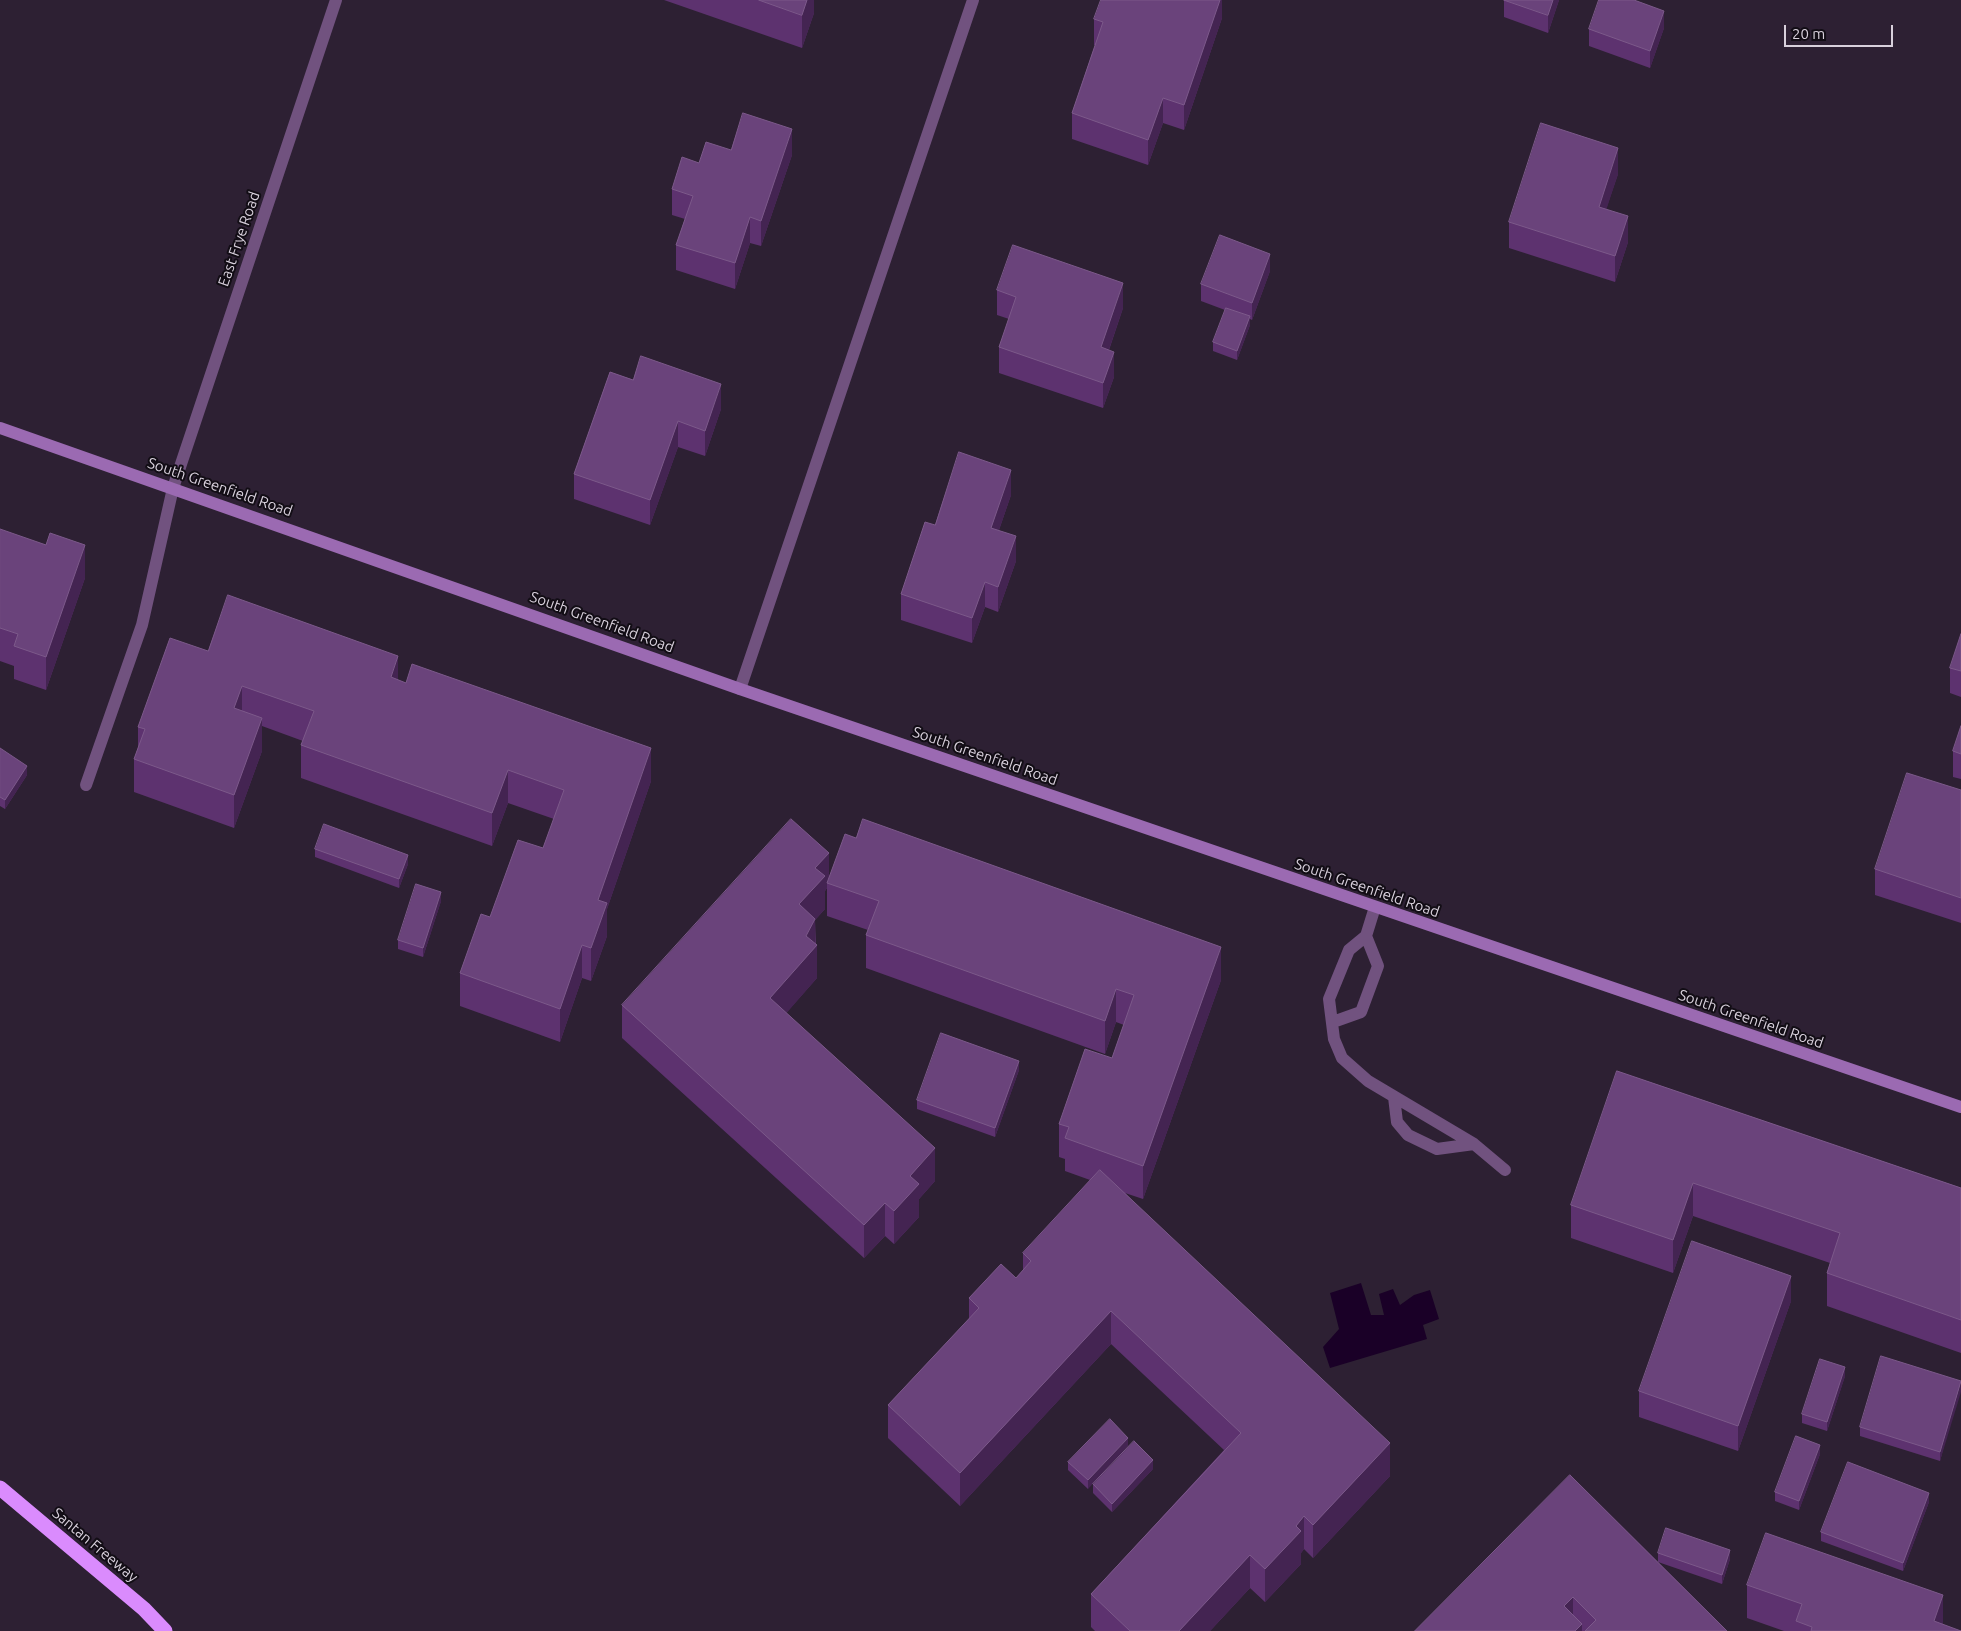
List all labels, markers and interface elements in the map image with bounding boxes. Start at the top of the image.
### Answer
scale bar [1786,15,1895,47]
text: 20 m [1792,25,1825,42]
street label: East Frye Road [214,189,264,289]
street label: South Greenfield Road [145,454,295,520]
street label: South Greenfield Road [527,588,677,656]
street label: South Greenfield Road [910,723,1060,789]
street label: South Greenfield Road [1292,855,1442,921]
street label: South Greenfield Road [1676,986,1826,1052]
street label: Santan Freeway [49,1504,141,1586]

